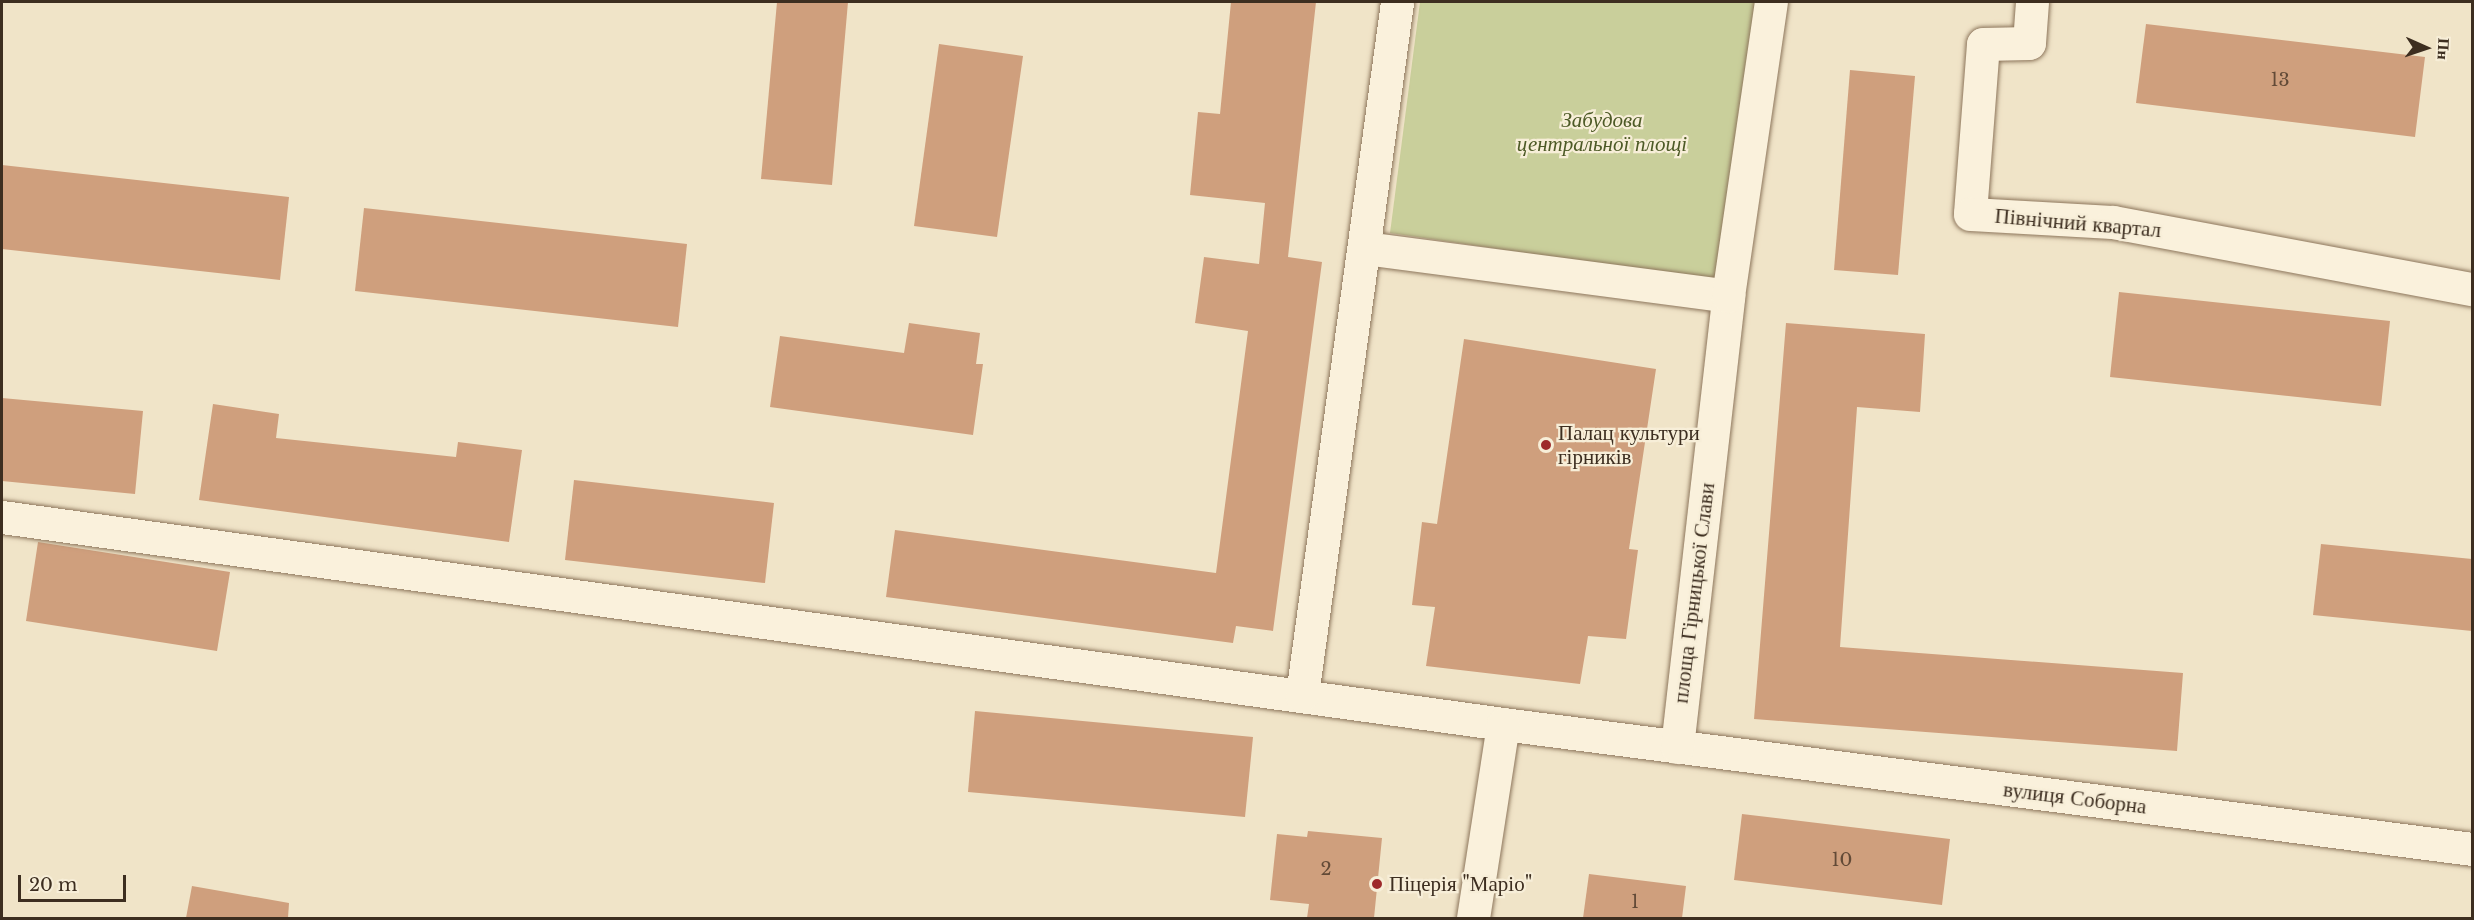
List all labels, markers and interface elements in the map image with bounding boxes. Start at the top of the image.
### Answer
north arrow [2396,18,2456,78]
text: Пн [2433,38,2455,60]
house number: 13 [2270,69,2290,91]
park label: Забудова центральної площі [1517,107,1687,157]
street label: Північний квартал [1994,203,2162,243]
place label: Палац культури гірників [1558,420,1700,470]
marker: Палац культури гірників [1539,438,1553,452]
street label: площа Гірницької Слави [1668,481,1720,705]
street label: вулиця Соборна [2002,777,2148,819]
house number: 10 [1832,849,1852,871]
house number: 2 [1320,858,1332,880]
scale bar [21,863,129,901]
place label: Піцерія "Маріо" [1389,871,1533,897]
text: 20 m [29,874,77,896]
marker: Піцерія "Маріо" [1370,877,1384,891]
house number: 1 [1631,891,1639,913]

